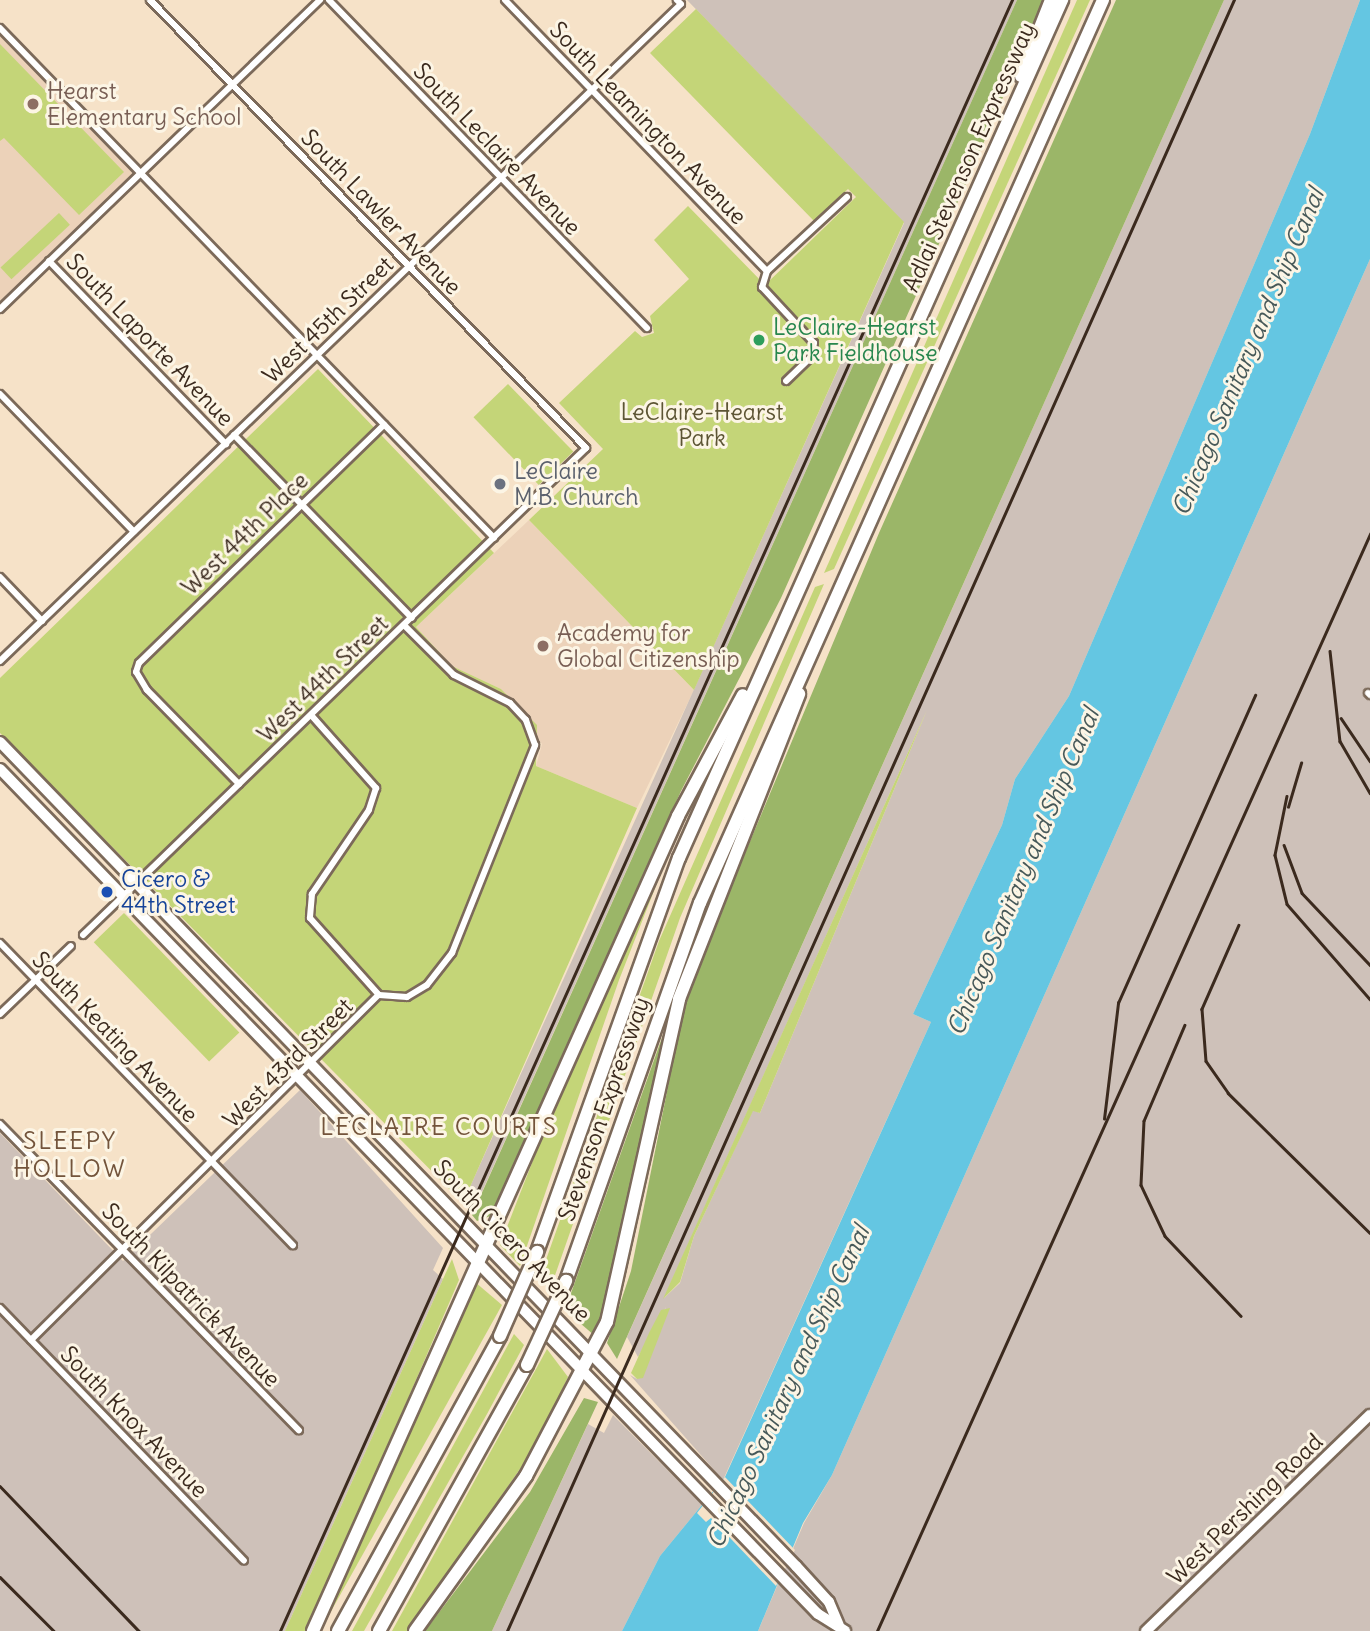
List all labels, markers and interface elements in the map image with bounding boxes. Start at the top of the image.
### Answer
street label: South Leamington Avenue [544,16,752,230]
street label: Adlai Stevenson Expressway [897,18,1041,296]
street label: South Leclaire Avenue [408,57,586,241]
place label: Hearst Elementary School [47,77,241,131]
marker: Hearst Elementary School [25,96,41,112]
street label: South Lawler Avenue [295,124,467,300]
water label: Chicago Sanitary and Ship Canal [1166,184,1330,520]
street label: South Laporte Avenue [61,248,239,432]
street label: West 45th Street [257,251,399,389]
place label: LeClaire-Hearst Park Fieldhouse [773,313,938,367]
marker: LeClaire-Hearst Park Fieldhouse [751,332,767,348]
park label: LeClaire-Hearst Park [620,398,784,452]
place label: LeClaire M.B. Church [514,457,639,511]
street label: West 44th Place [176,467,314,601]
marker: LeClaire M.B. Church [492,476,508,492]
street label: West 44th Street [252,610,394,748]
place label: Academy for Global Citizenship [557,619,740,673]
marker: Academy for Global Citizenship [535,638,551,654]
water label: Chicago Sanitary and Ship Canal [941,704,1105,1040]
place label: Cicero & 44th Street [121,865,235,919]
marker: Cicero & 44th Street [99,884,115,900]
street label: South Keating Avenue [26,946,204,1128]
street label: West 43rd Street [217,992,359,1134]
street label: Stevenson Expressway [553,993,655,1225]
district label: LECLAIRE COURTS [322,1113,556,1141]
district label: SLEEPY HOLLOW [14,1127,126,1183]
street label: South Cicero Avenue [428,1154,596,1328]
street label: South Kilpatrick Avenue [96,1197,286,1393]
water label: Chicago Sanitary and Ship Canal [701,1221,875,1553]
street label: South Knox Avenue [55,1341,213,1503]
street label: West Pershing Road [1162,1428,1328,1590]

